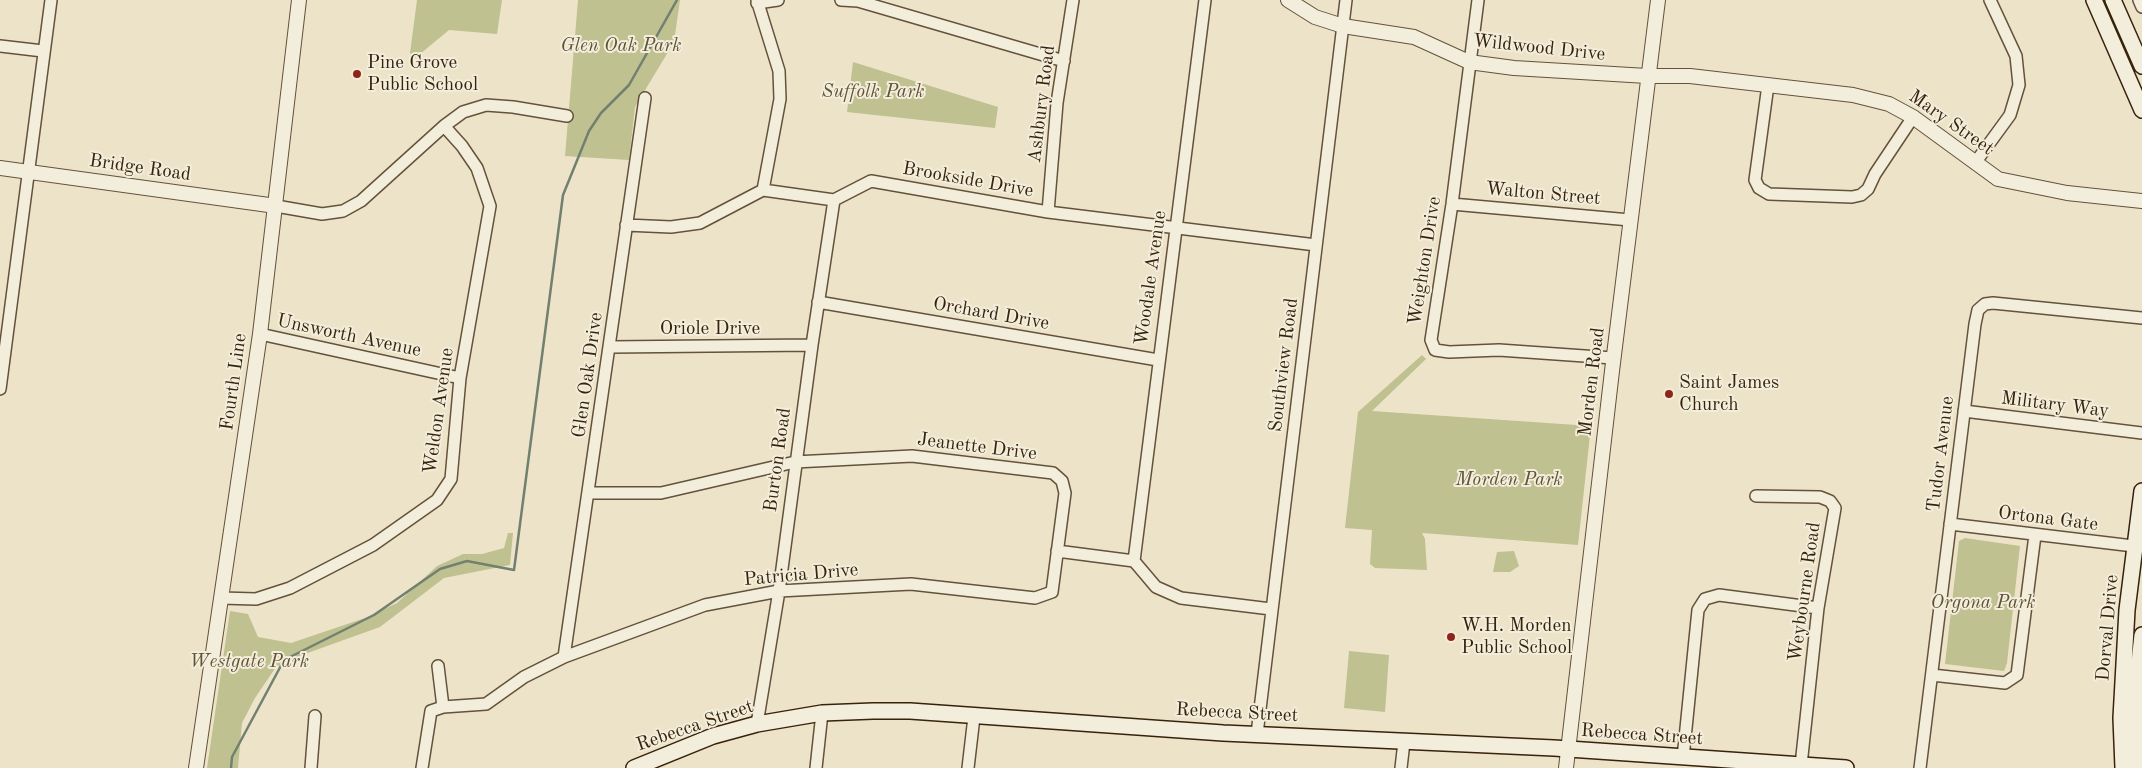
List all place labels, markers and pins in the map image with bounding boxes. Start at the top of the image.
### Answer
place label: Pine Grove Public School [367,52,478,96]
marker: Pine Grove Public School [351,68,363,80]
place label: Saint James Church [1679,372,1779,416]
marker: Saint James Church [1663,388,1675,400]
place label: W.H. Morden Public School [1461,615,1572,659]
marker: W.H. Morden Public School [1445,631,1457,643]

